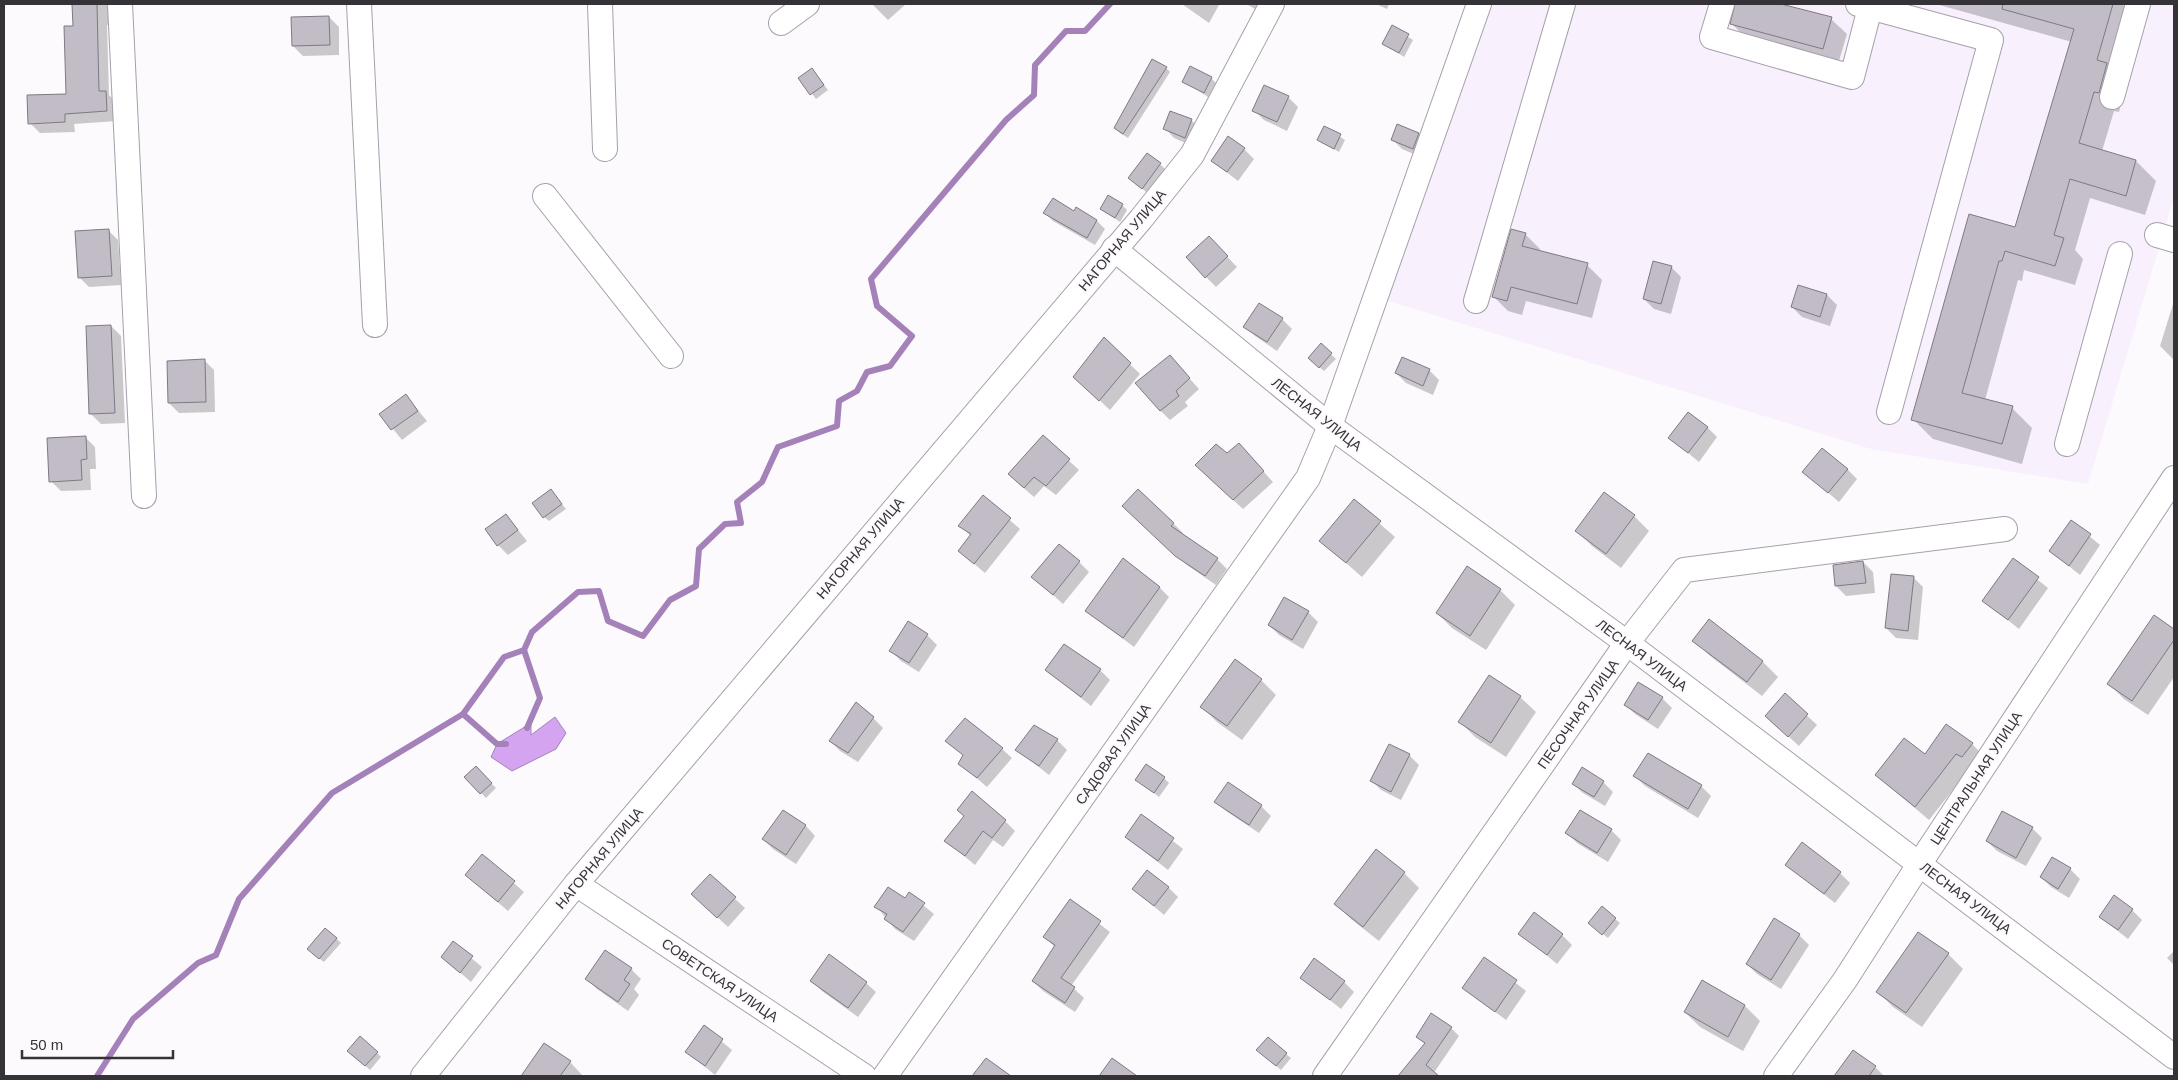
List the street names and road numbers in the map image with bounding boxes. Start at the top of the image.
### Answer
street label: НАГОРНАЯ УЛИЦА [1075,186,1169,294]
street label: ЛЕСНАЯ УЛИЦА [1269,374,1366,454]
street label: НАГОРНАЯ УЛИЦА [813,494,907,602]
street label: ЛЕСНАЯ УЛИЦА [1593,616,1691,695]
street label: ПЕСОЧНАЯ УЛИЦА [1534,656,1622,772]
street label: САДОВАЯ УЛИЦА [1072,700,1154,808]
street label: ЦЕНТРАЛЬНАЯ УЛИЦА [1927,708,2025,848]
street label: НАГОРНАЯ УЛИЦА [552,804,646,912]
street label: ЛЕСНАЯ УЛИЦА [1917,859,2015,938]
street label: СОВЕТСКАЯ УЛИЦА [659,935,782,1025]

